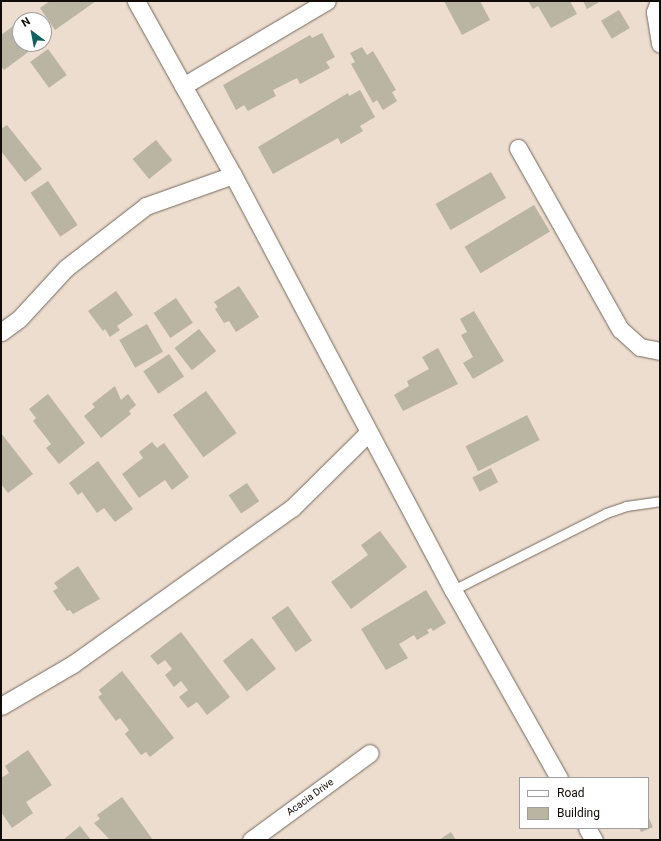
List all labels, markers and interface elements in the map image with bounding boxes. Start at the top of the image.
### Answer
north arrow [12,12,52,52]
text: N [19,15,33,30]
street label: Acacia Drive [284,776,336,818]
legend [519,777,649,829]
text: Road [557,786,585,800]
text: Building [557,806,600,820]

